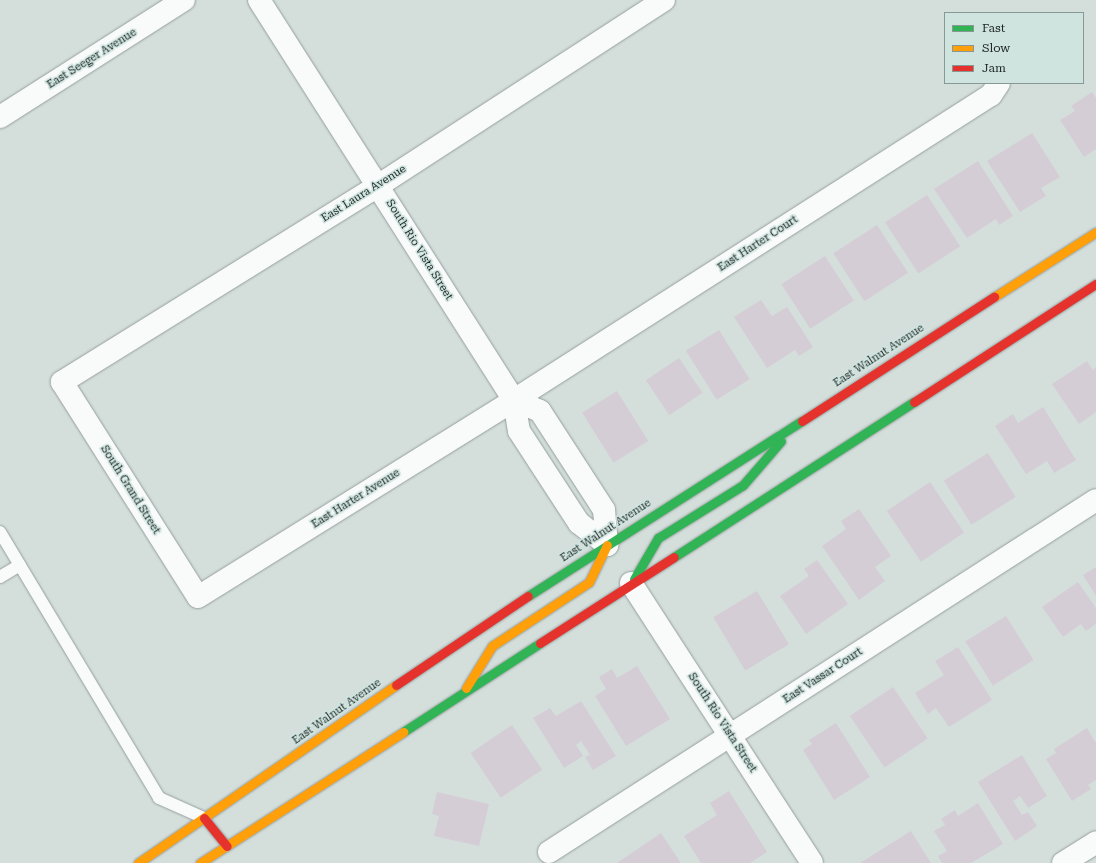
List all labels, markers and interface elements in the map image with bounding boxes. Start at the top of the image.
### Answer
legend [944,12,1084,84]
text: Fast [982,21,1005,35]
street label: East Seeger Avenue [45,26,139,92]
text: Slow [982,41,1010,55]
text: Jam [982,61,1006,75]
street label: East Laura Avenue [319,163,409,225]
street label: South Rio Vista Street [383,197,455,303]
street label: East Harter Court [716,213,800,275]
street label: East Walnut Avenue [831,322,927,390]
street label: South Grand Street [97,443,163,537]
street label: East Harter Avenue [309,466,403,532]
street label: East Walnut Avenue [558,497,654,565]
street label: East Vassar Court [781,645,865,707]
street label: South Rio Vista Street [685,671,759,775]
street label: East Walnut Avenue [290,676,384,748]

